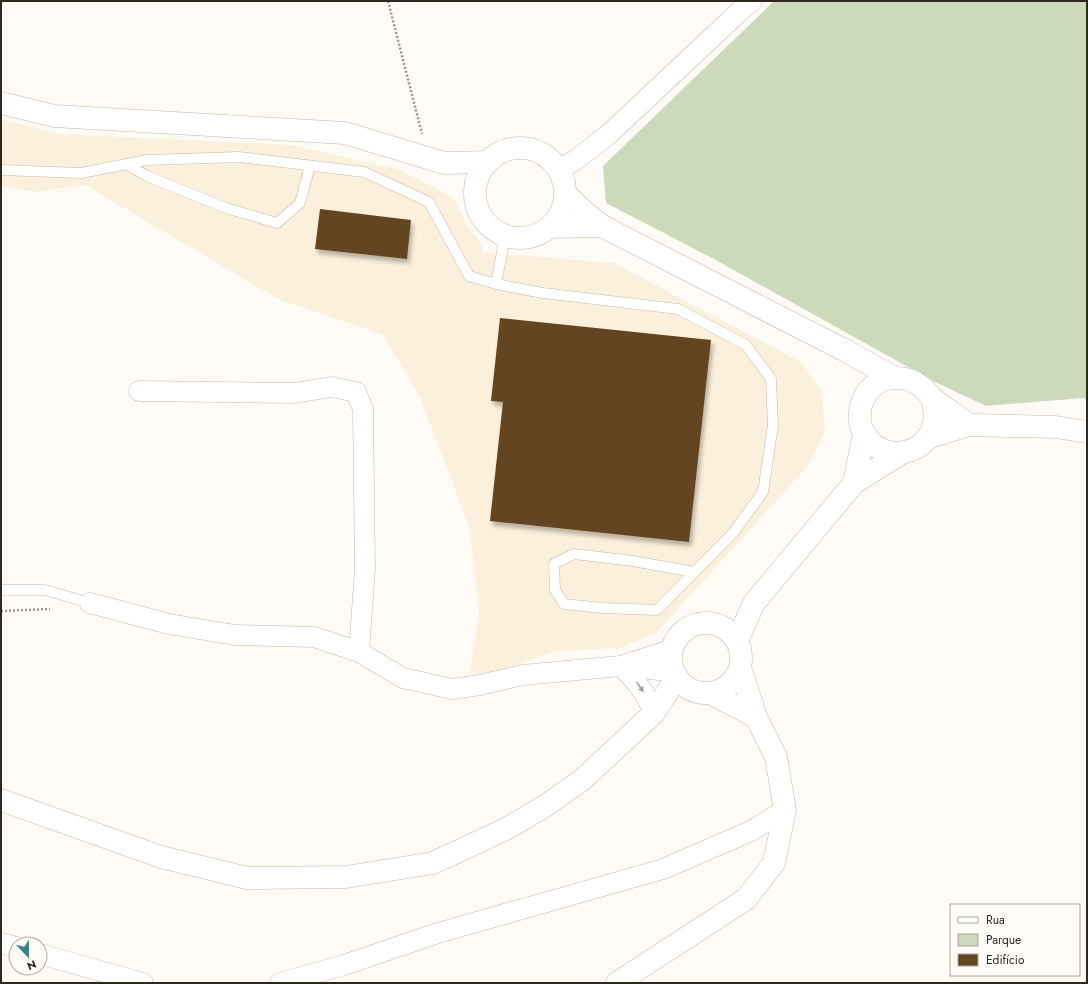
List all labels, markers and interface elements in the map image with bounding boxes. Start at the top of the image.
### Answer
one-way arrow [636,682,645,693]
legend [950,904,1080,976]
text: Rua [986,911,1005,929]
text: Parque [986,931,1021,949]
north arrow [8,936,48,976]
text: Edifício [986,951,1025,969]
text: N [25,956,39,974]

